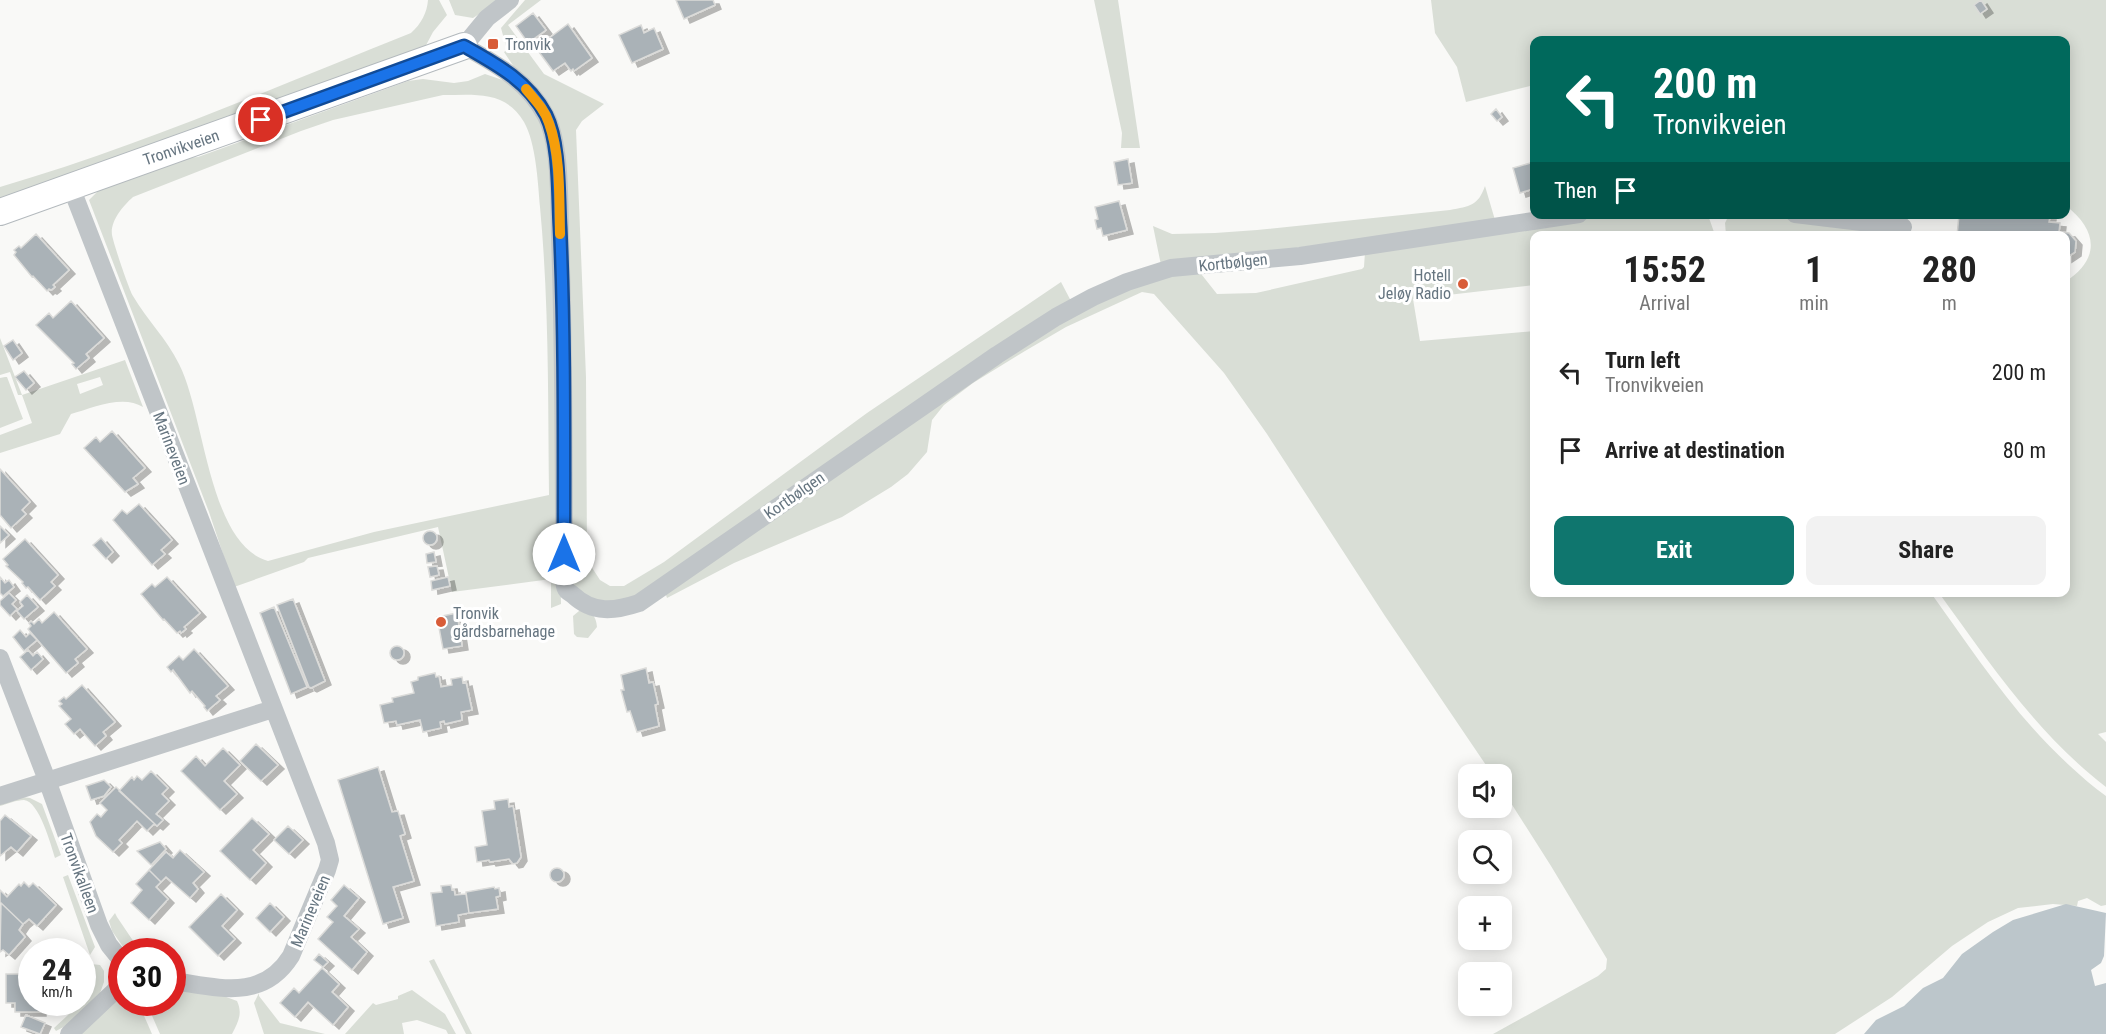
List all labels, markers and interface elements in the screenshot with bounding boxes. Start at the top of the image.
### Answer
place label: Tronvik [505,35,552,54]
marker: Tronvik [486,37,500,51]
text: 200 m [1653,59,1758,108]
icon: left [1554,60,1632,138]
pin [235,94,286,145]
icon: arrive [244,103,277,136]
text: Tronvikveien [1653,109,1787,141]
street label: Tronvikveien [141,126,222,169]
icon: arrive [1609,174,1642,207]
text: Then [1554,178,1597,203]
street label: Kortbølgen [1198,249,1268,276]
text: 15:52 [1623,249,1706,291]
text: 1 [1805,249,1823,291]
text: 280 [1922,249,1977,291]
place label: Hotell Jeløy Radio [1378,266,1451,303]
marker: Hotell Jeløy Radio [1456,277,1470,291]
text: Arrival [1639,291,1690,315]
text: min [1799,291,1829,315]
text: m [1942,291,1957,315]
text: Turn left [1605,348,1680,373]
icon: left [1554,356,1587,389]
text: 200 m [1992,360,2046,385]
text: Tronvikveien [1605,373,1704,397]
street label: Marineveien [149,409,194,487]
icon: arrive [1554,434,1587,467]
text: Arrive at destination [1605,438,1785,463]
text: 80 m [2003,438,2046,463]
street label: Kortbølgen [760,468,828,523]
button: Exit [1554,516,1794,585]
button: Share [1806,516,2046,585]
position arrow [532,522,596,586]
place label: Tronvik gårdsbarnehage [453,604,555,641]
marker: Tronvik gårdsbarnehage [434,615,448,629]
map controls [1458,764,1512,1016]
button: sound [1458,764,1512,818]
button: search [1458,830,1512,884]
street label: Tronvikalleen [56,831,103,916]
street label: Marineveien [287,872,334,950]
button: + [1458,896,1512,950]
speed limit sign: 30 [108,938,186,1016]
text: 24 [42,952,72,987]
button: − [1458,962,1512,1016]
text: km/h [42,983,72,1001]

